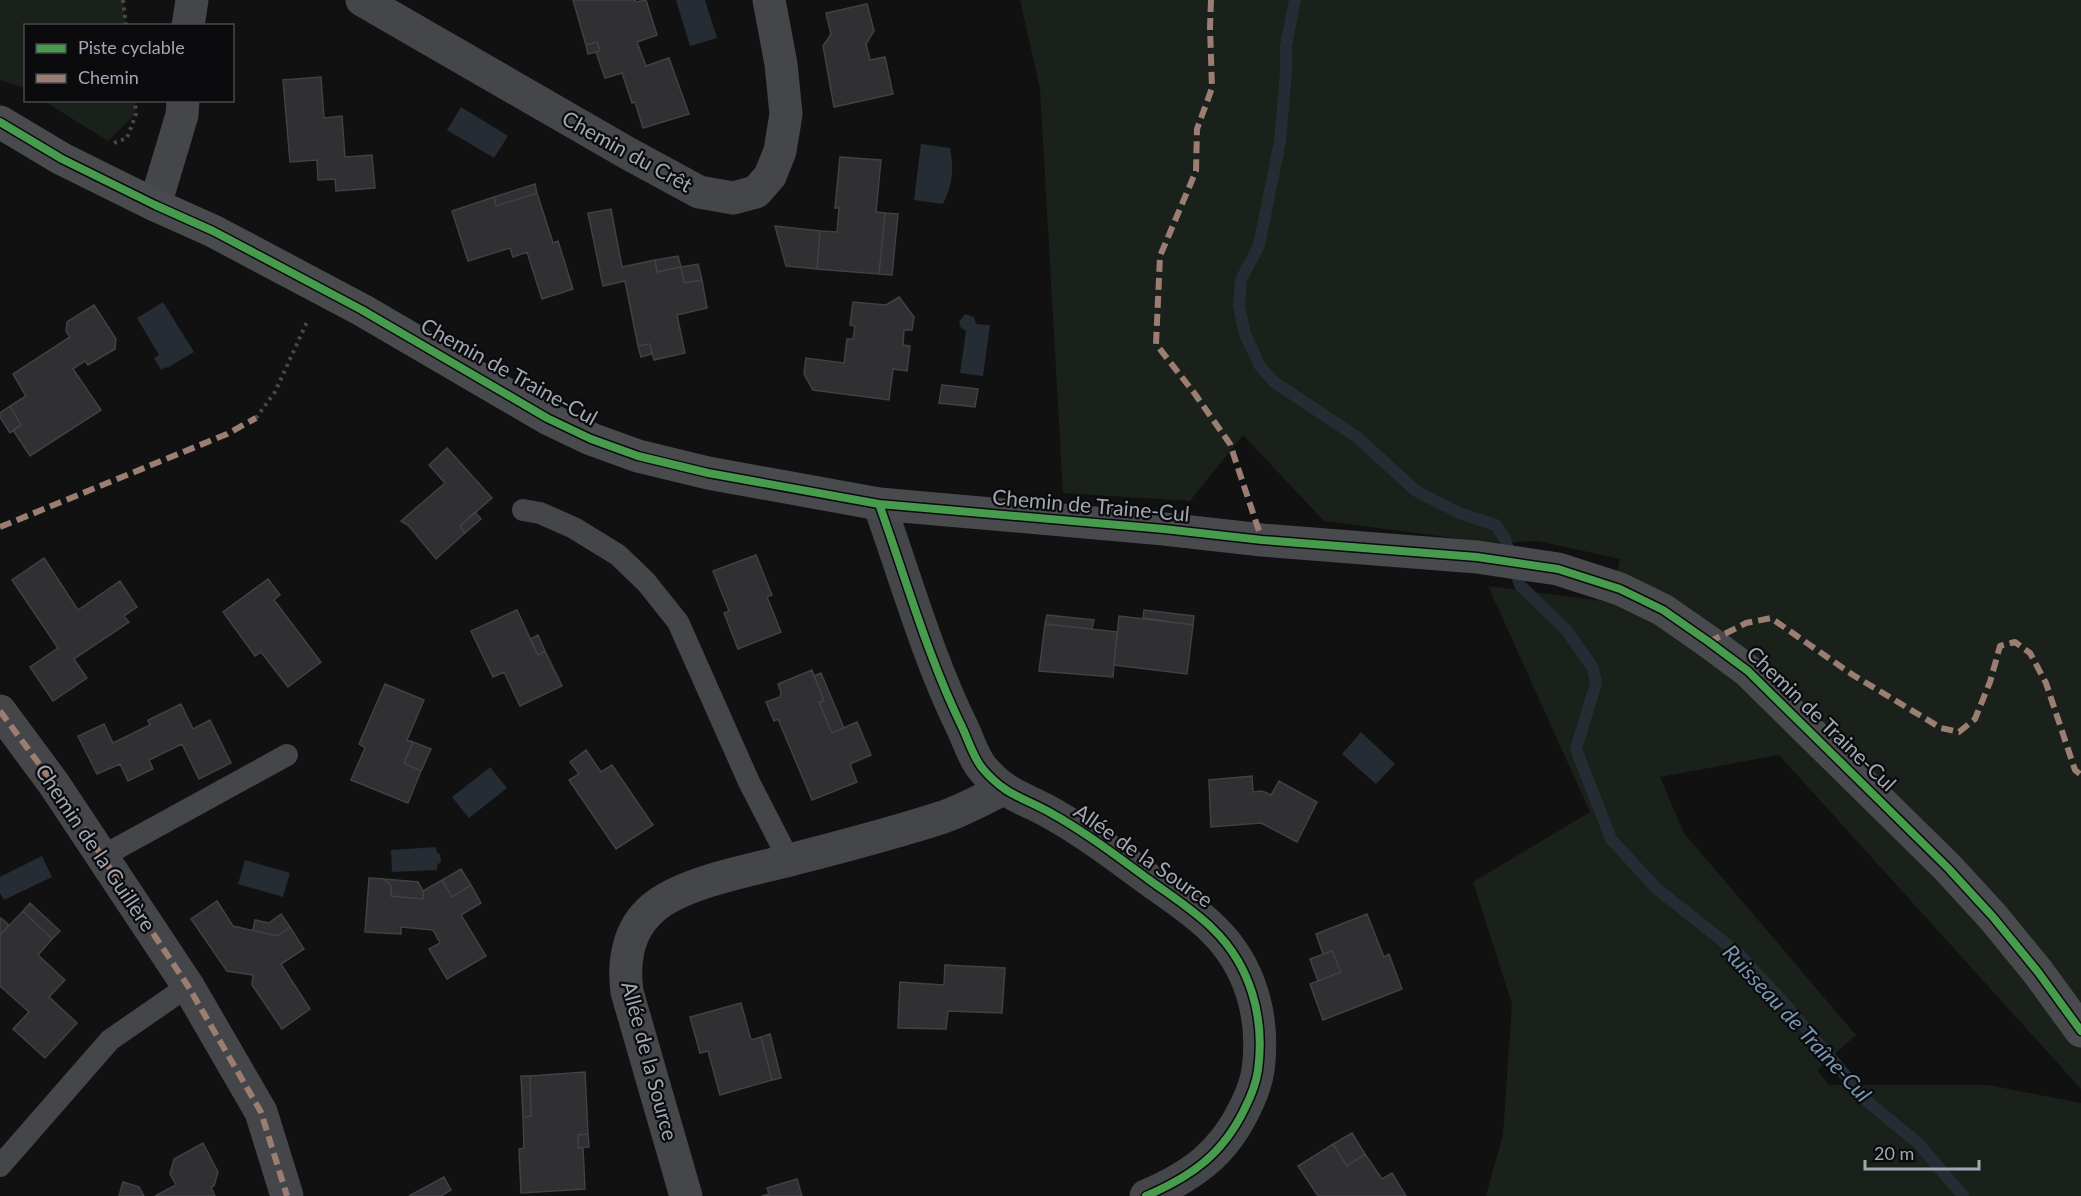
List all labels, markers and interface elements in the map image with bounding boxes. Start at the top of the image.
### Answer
legend [24,24,234,102]
text: Piste cyclable [78,36,185,58]
text: Chemin [78,66,139,88]
street label: Chemin du Crêt [558,105,698,197]
street label: Chemin de Traine-Cul [417,312,602,430]
street label: Chemin de Traine-Cul [991,483,1191,526]
street label: Chemin de Traine-Cul [1742,640,1902,796]
street label: Chemin de la Guillère [31,759,162,936]
street label: Allée de la Source [1070,798,1218,912]
water label: Ruisseau de Traîne-Cul [1717,938,1877,1107]
street label: Allée de la Source [617,978,684,1143]
scale bar [1865,1133,1979,1171]
text: 20 m [1874,1142,1914,1164]

